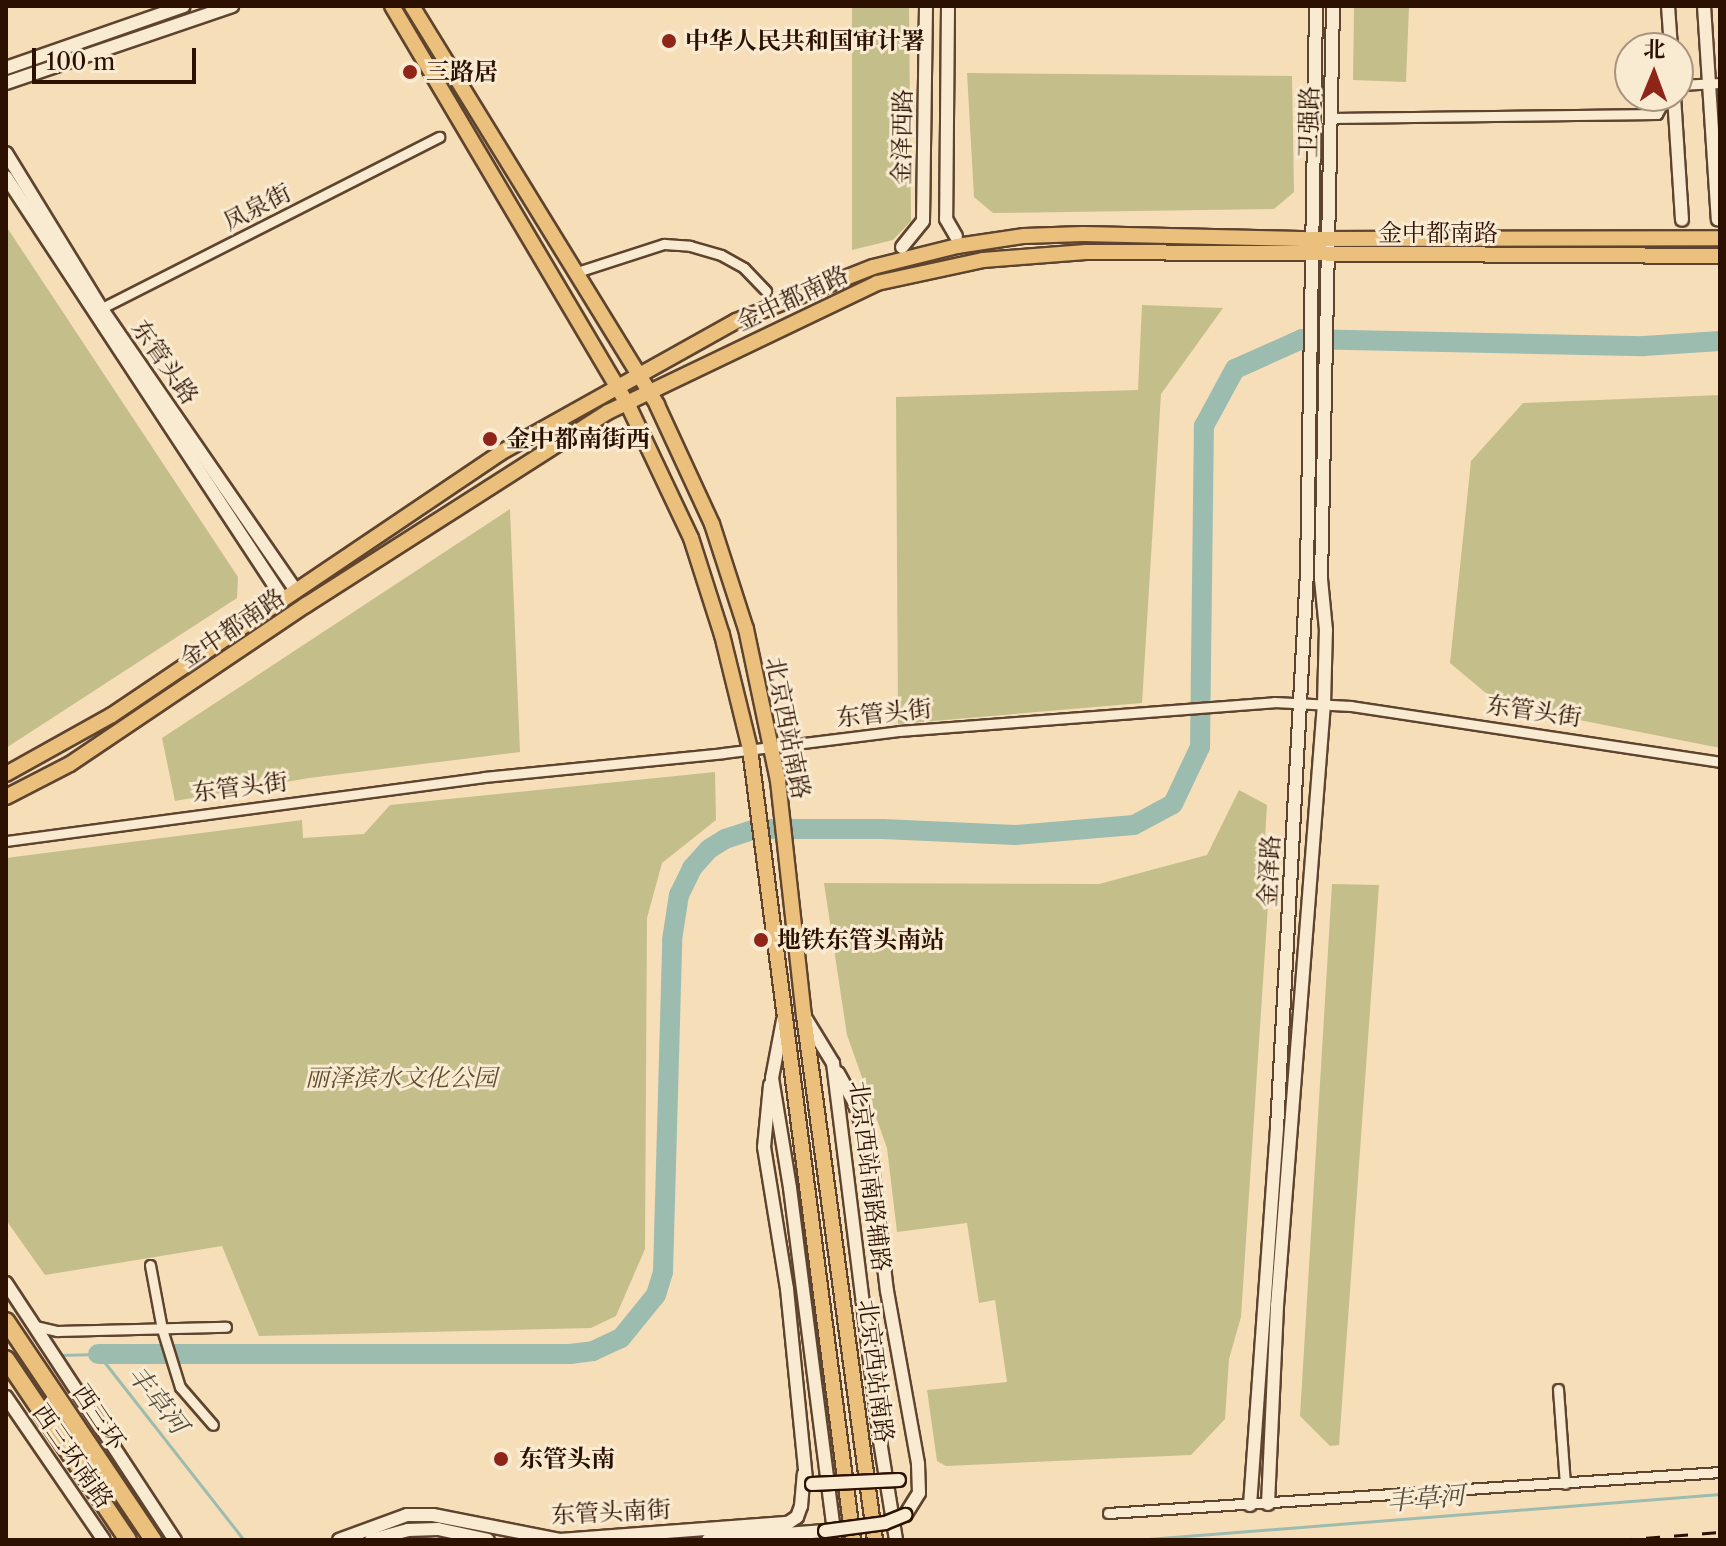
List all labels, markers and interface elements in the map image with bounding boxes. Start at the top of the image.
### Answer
place label: 中华人民共和国审计署 [685,27,925,55]
scale bar [36,32,200,82]
marker: 中华人民共和国审计署 [660,32,678,50]
north arrow [1614,32,1694,112]
text: 北 [1643,36,1666,63]
text: 100 m [46,47,115,76]
place label: 三路居 [426,58,498,86]
marker: 三路居 [401,63,419,81]
street label: 卫强路 [1294,86,1324,158]
street label: 金泽西路 [887,89,917,185]
street label: 凤泉街 [218,178,296,236]
street label: 金中都南路 [1378,219,1498,247]
street label: 金中都南路 [732,260,852,336]
street label: 东管头路 [126,314,204,410]
place label: 金中都南街西 [506,425,650,453]
marker: 金中都南街西 [481,430,499,448]
street label: 金中都南路 [174,583,290,673]
street label: 北京西站南路 [760,655,816,801]
street label: 东管头街 [1484,690,1584,732]
street label: 东管头街 [835,694,933,732]
street label: 东管头街 [191,767,289,807]
street label: 金泽路 [1253,834,1285,908]
place label: 地铁东管头南站 [777,926,945,954]
marker: 地铁东管头南站 [752,931,770,949]
park label: 丽泽滨水文化公园 [305,1064,497,1092]
street label: 北京西站南路辅路 [844,1079,896,1273]
street label: 北京西站南路 [853,1298,899,1444]
water label: 丰草河 [121,1360,193,1440]
street label: 西三环 [67,1379,131,1455]
street label: 西三环南路 [27,1399,119,1513]
place label: 东管头南 [519,1445,615,1473]
marker: 东管头南 [490,1448,512,1470]
water label: 丰草河 [1386,1480,1466,1518]
street label: 东管头南街 [550,1494,672,1530]

